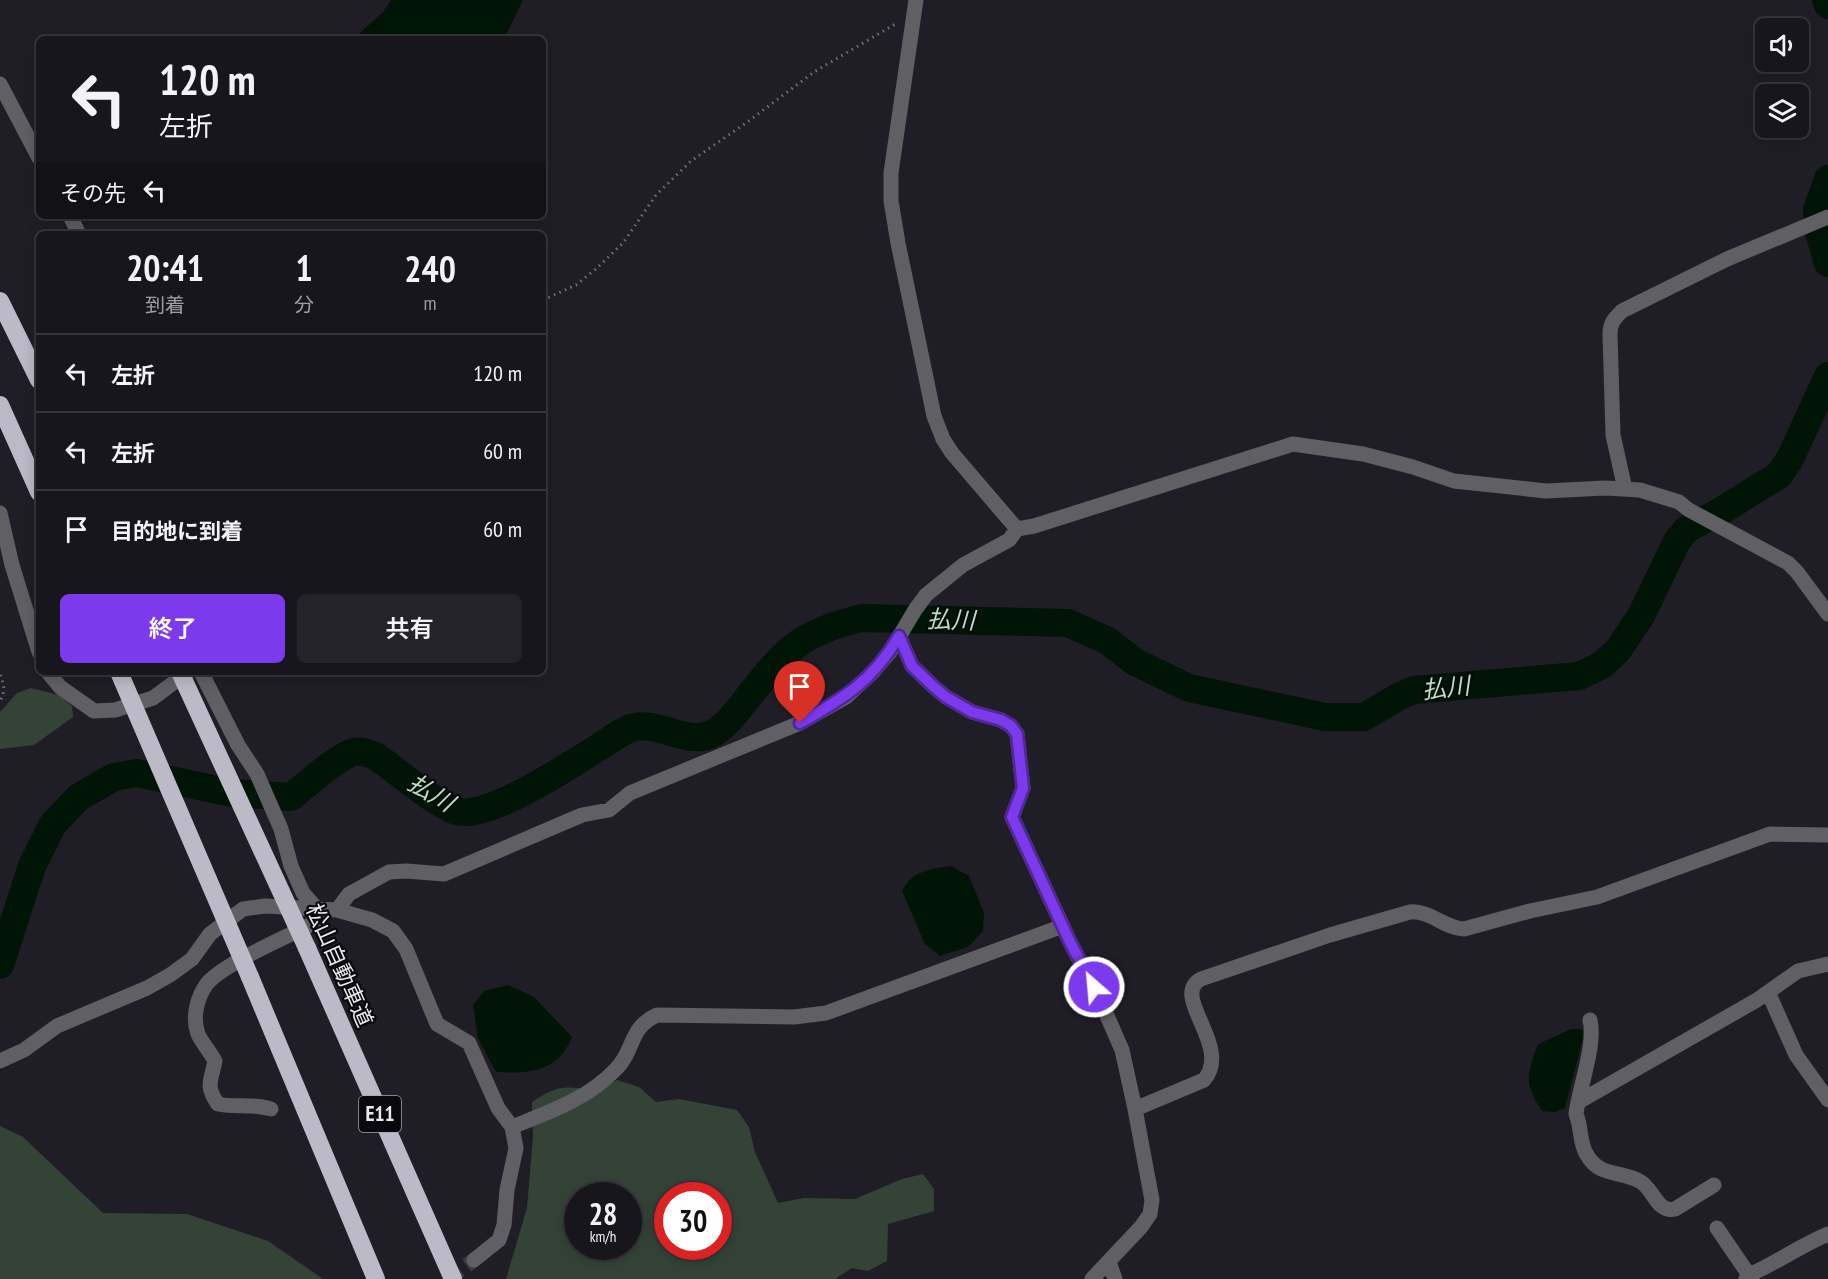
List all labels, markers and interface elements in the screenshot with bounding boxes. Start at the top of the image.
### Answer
map controls [1755,18,1809,138]
button: sound [1755,18,1809,72]
text: 120 m [159,52,256,107]
icon: left [60,60,138,138]
button: layers [1755,84,1809,138]
text: 左折 [159,109,213,143]
icon: left [138,174,171,207]
text: その先 [60,179,126,207]
text: 20:41 [126,244,204,291]
text: 1 [296,244,313,291]
text: 240 [404,245,456,292]
text: m [424,290,437,316]
text: 到着 [145,292,185,318]
text: 分 [294,292,314,318]
icon: left [60,357,93,390]
text: 120 m [473,359,522,387]
text: 左折 [111,361,155,389]
icon: left [60,435,93,468]
text: 60 m [483,437,522,465]
text: 左折 [111,439,155,467]
icon: arrive [60,513,93,546]
text: 60 m [483,515,522,543]
text: 目的地に到着 [111,517,243,545]
button: 終了 [60,594,285,663]
button: 共有 [297,594,522,663]
water label: 払川 [926,603,979,636]
pin [774,661,825,723]
water label: 払川 [1420,669,1474,705]
icon: arrive [783,670,816,703]
water label: 払川 [403,767,462,820]
street label: 松山自動車道 [300,899,380,1031]
position arrow [1062,955,1126,1019]
road number: E11 [359,1096,401,1132]
speed limit sign: 30 [654,1182,732,1260]
text: 28 [589,1194,617,1233]
text: km/h [590,1227,616,1246]

